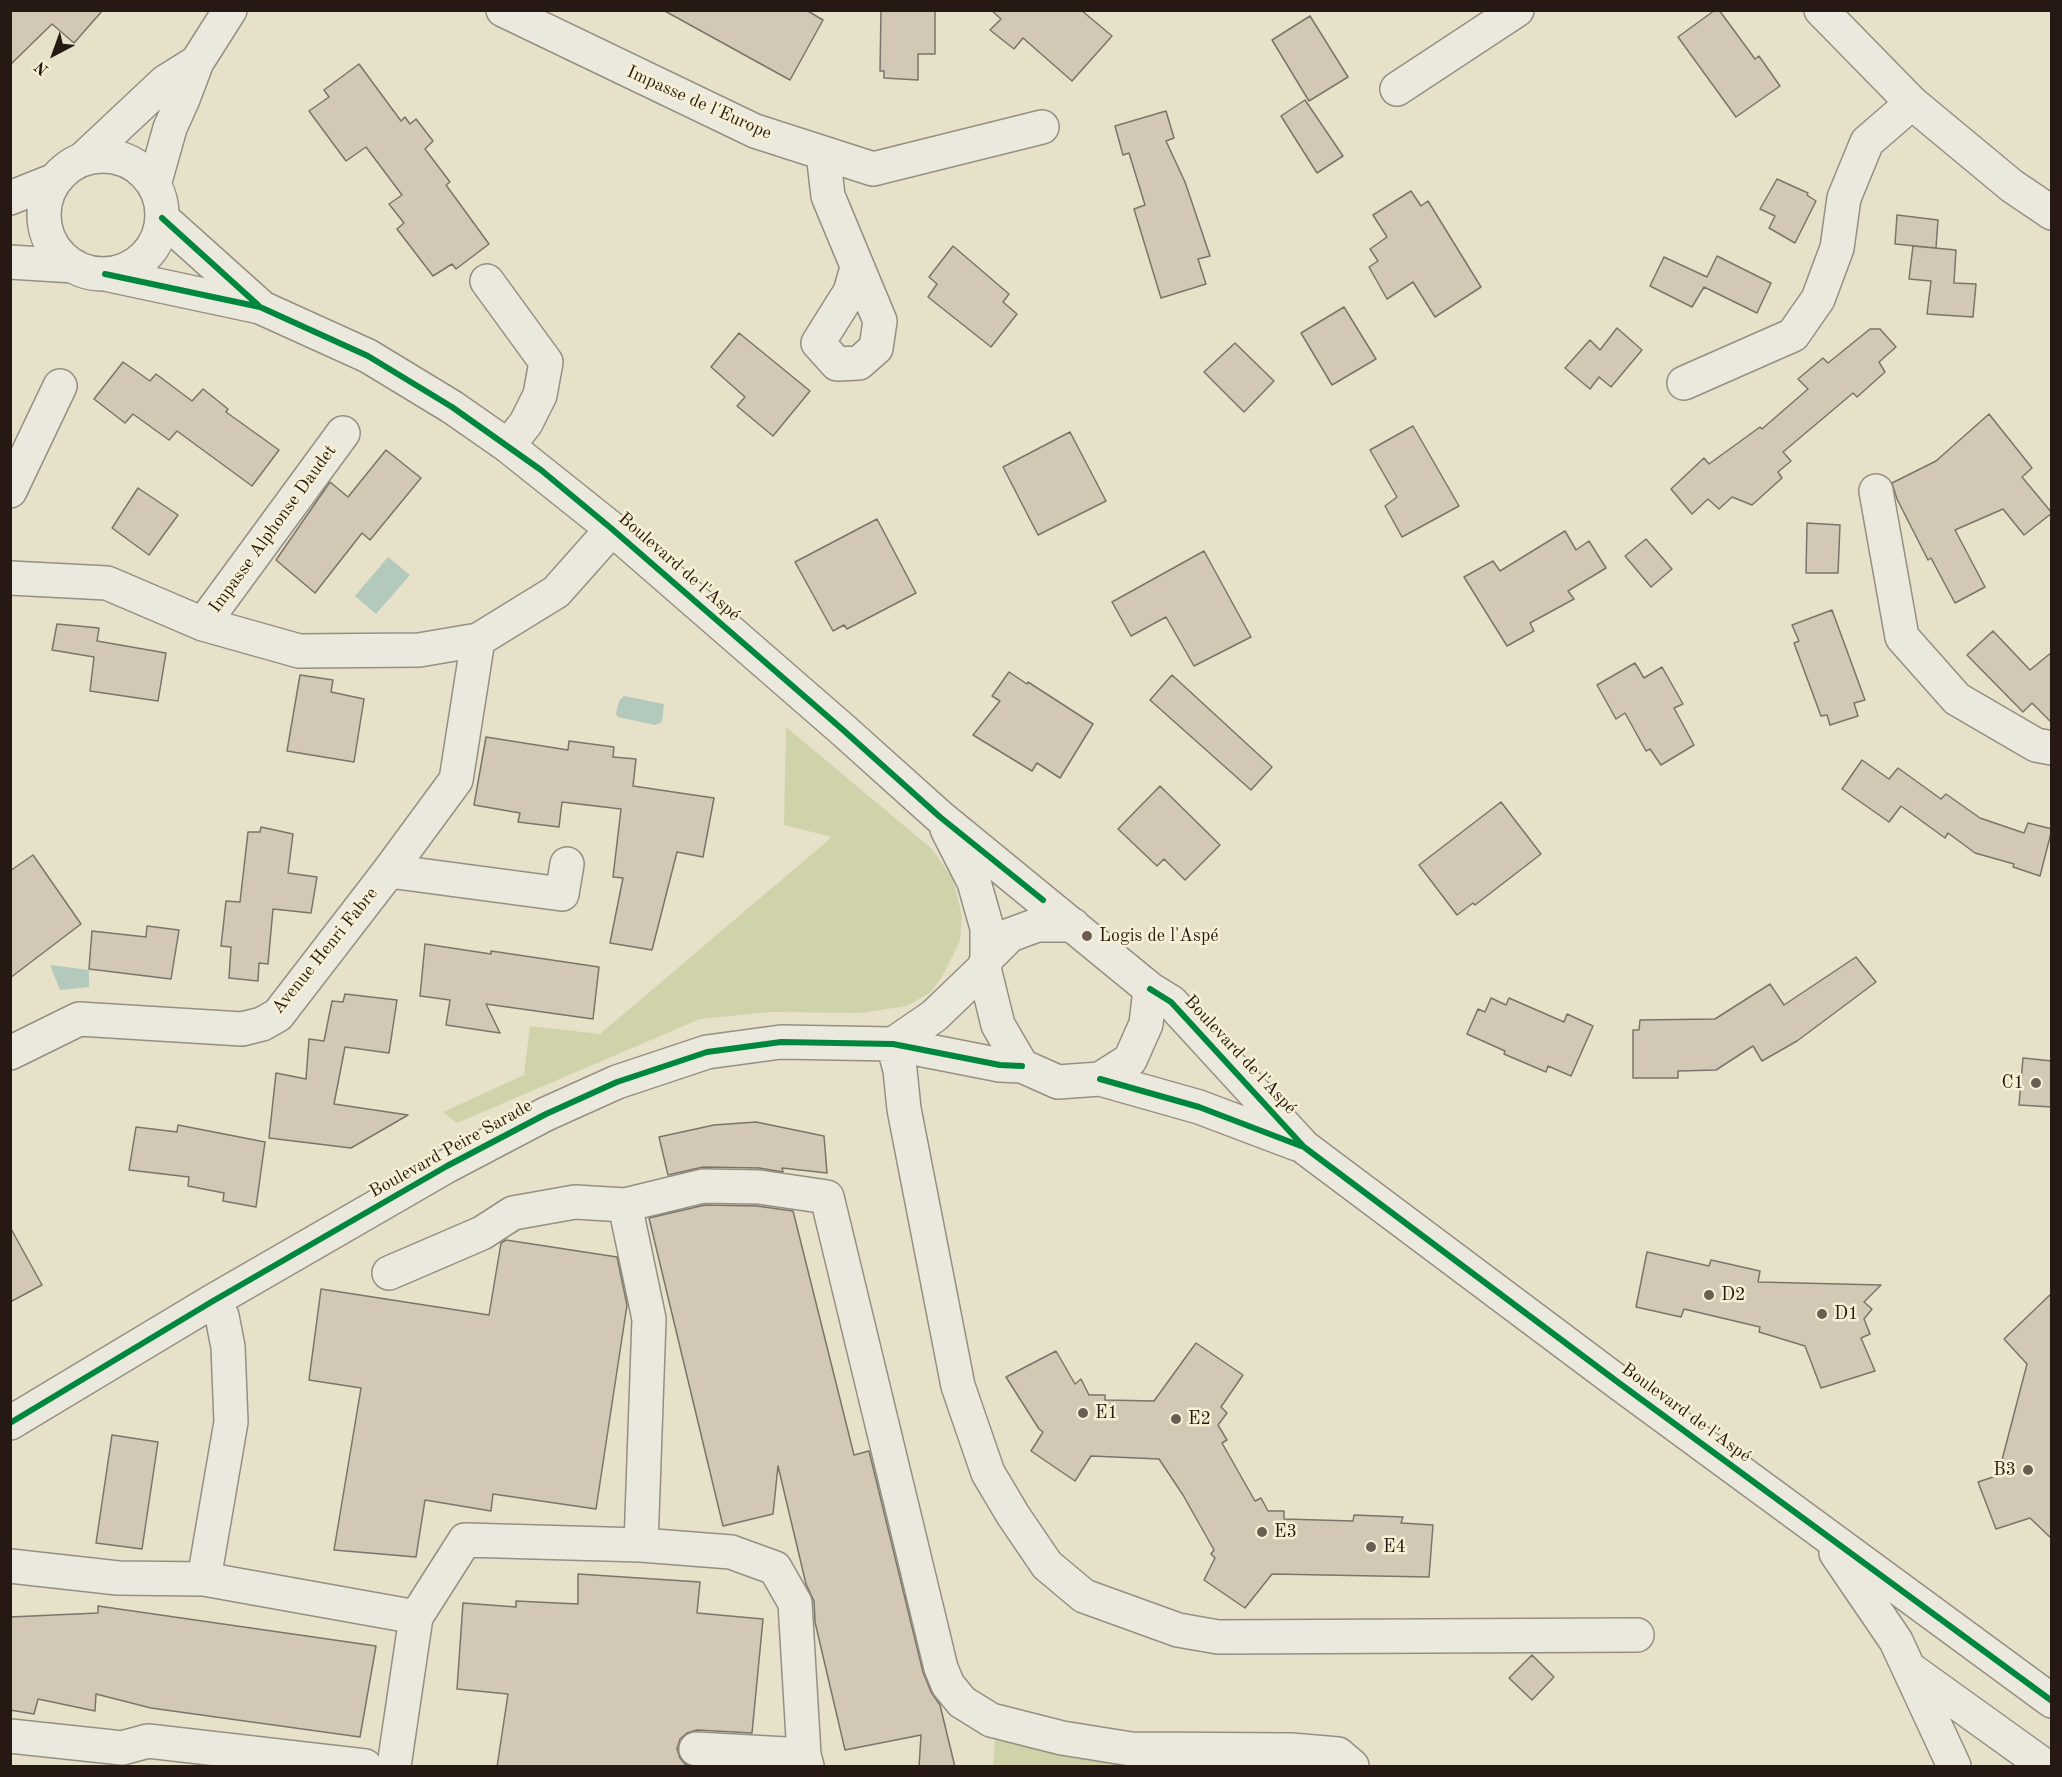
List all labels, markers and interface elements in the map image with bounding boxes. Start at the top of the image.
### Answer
north arrow [24,24,84,84]
text: N [32,58,52,78]
street label: Impasse de l'Europe [623,61,775,145]
street label: Impasse Alphonse Daudet [205,441,341,617]
street label: Boulevard de l'Aspé [613,508,745,626]
street label: Avenue Henri Fabre [267,883,383,1019]
place label: Logis de l'Aspé [1099,925,1218,947]
marker: Logis de l'Aspé [1080,929,1094,943]
street label: Boulevard de l'Aspé [1179,991,1301,1119]
place label: C1 [2002,1072,2024,1094]
marker: C1 [2029,1076,2043,1090]
street label: Boulevard Peire Sarade [366,1095,536,1203]
place label: D2 [1721,1284,1745,1306]
marker: D2 [1702,1288,1716,1302]
place label: D1 [1834,1303,1858,1325]
marker: D1 [1815,1307,1829,1321]
street label: Boulevard de l'Aspé [1617,1359,1755,1467]
place label: E1 [1095,1402,1118,1424]
marker: E1 [1076,1406,1090,1420]
place label: E2 [1188,1408,1211,1430]
marker: E2 [1169,1412,1183,1426]
place label: B3 [1993,1459,2016,1481]
marker: B3 [2021,1463,2035,1477]
place label: E3 [1274,1521,1297,1543]
marker: E3 [1255,1525,1269,1539]
place label: E4 [1383,1536,1406,1558]
marker: E4 [1364,1540,1378,1554]

